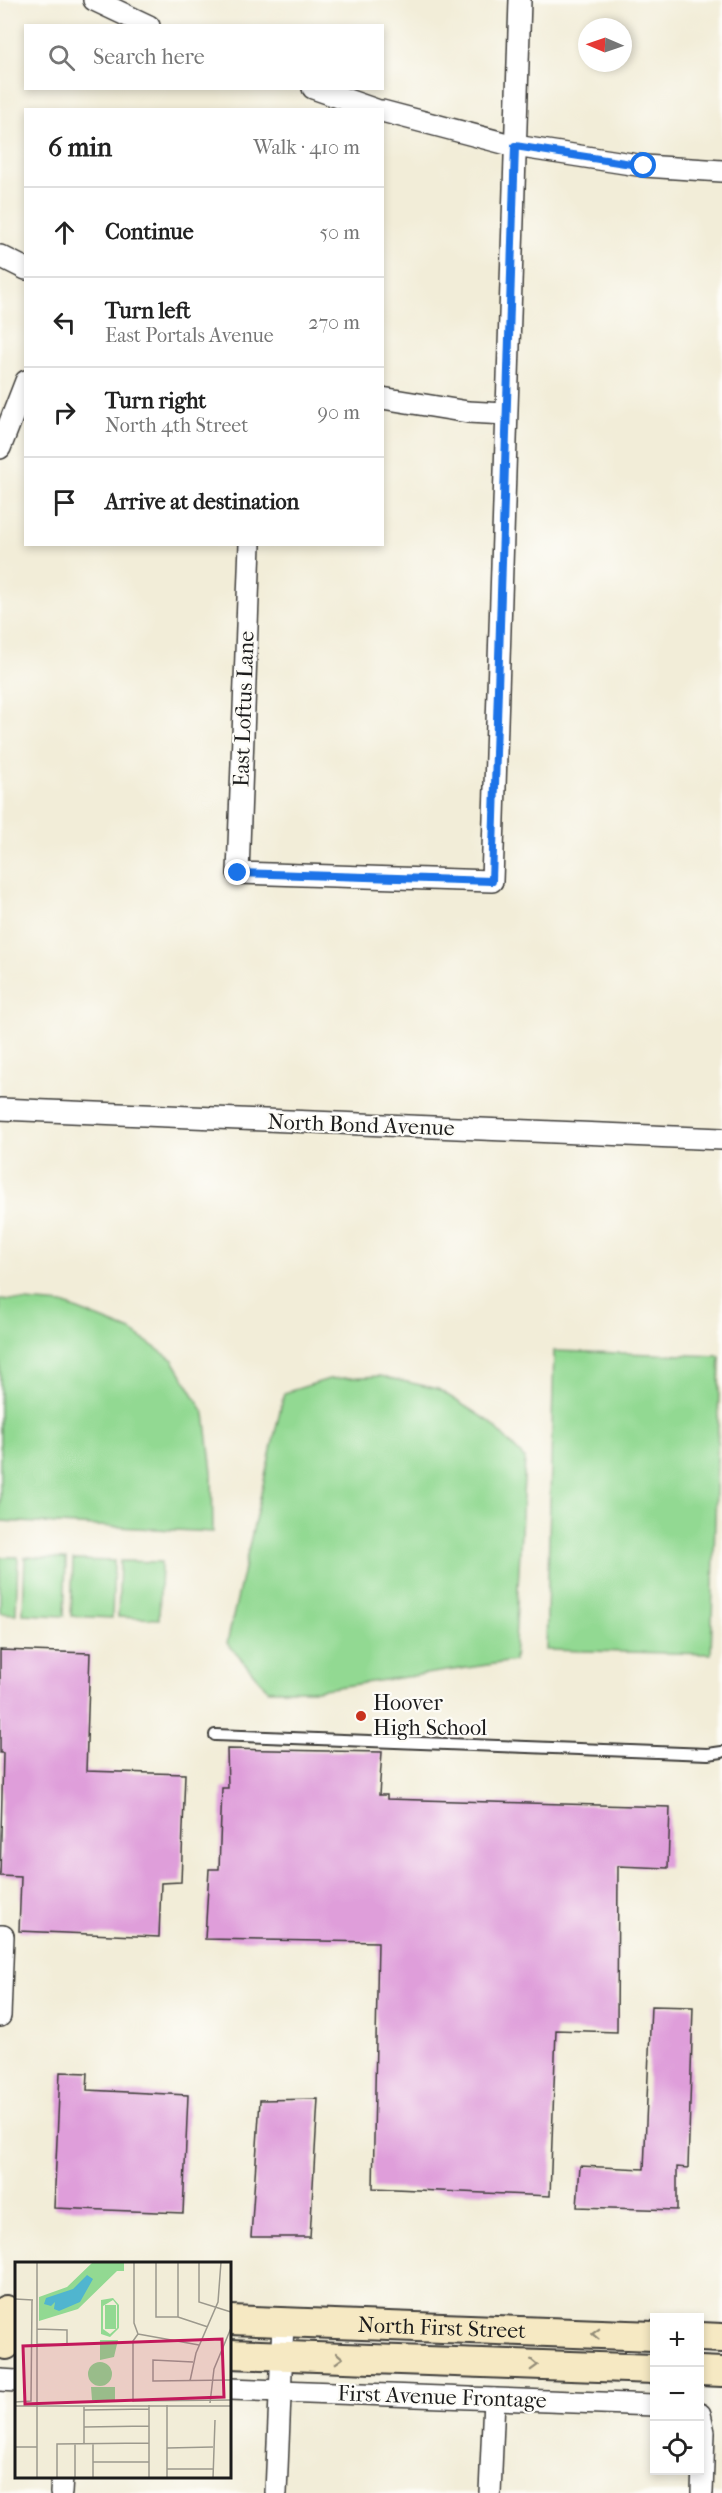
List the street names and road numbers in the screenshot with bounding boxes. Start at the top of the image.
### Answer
street label: East Loftus Lane [228,630,260,787]
street label: North Bond Avenue [267,1109,455,1141]
street label: North First Street [357,2312,527,2344]
street label: First Avenue Frontage [337,2380,547,2414]

